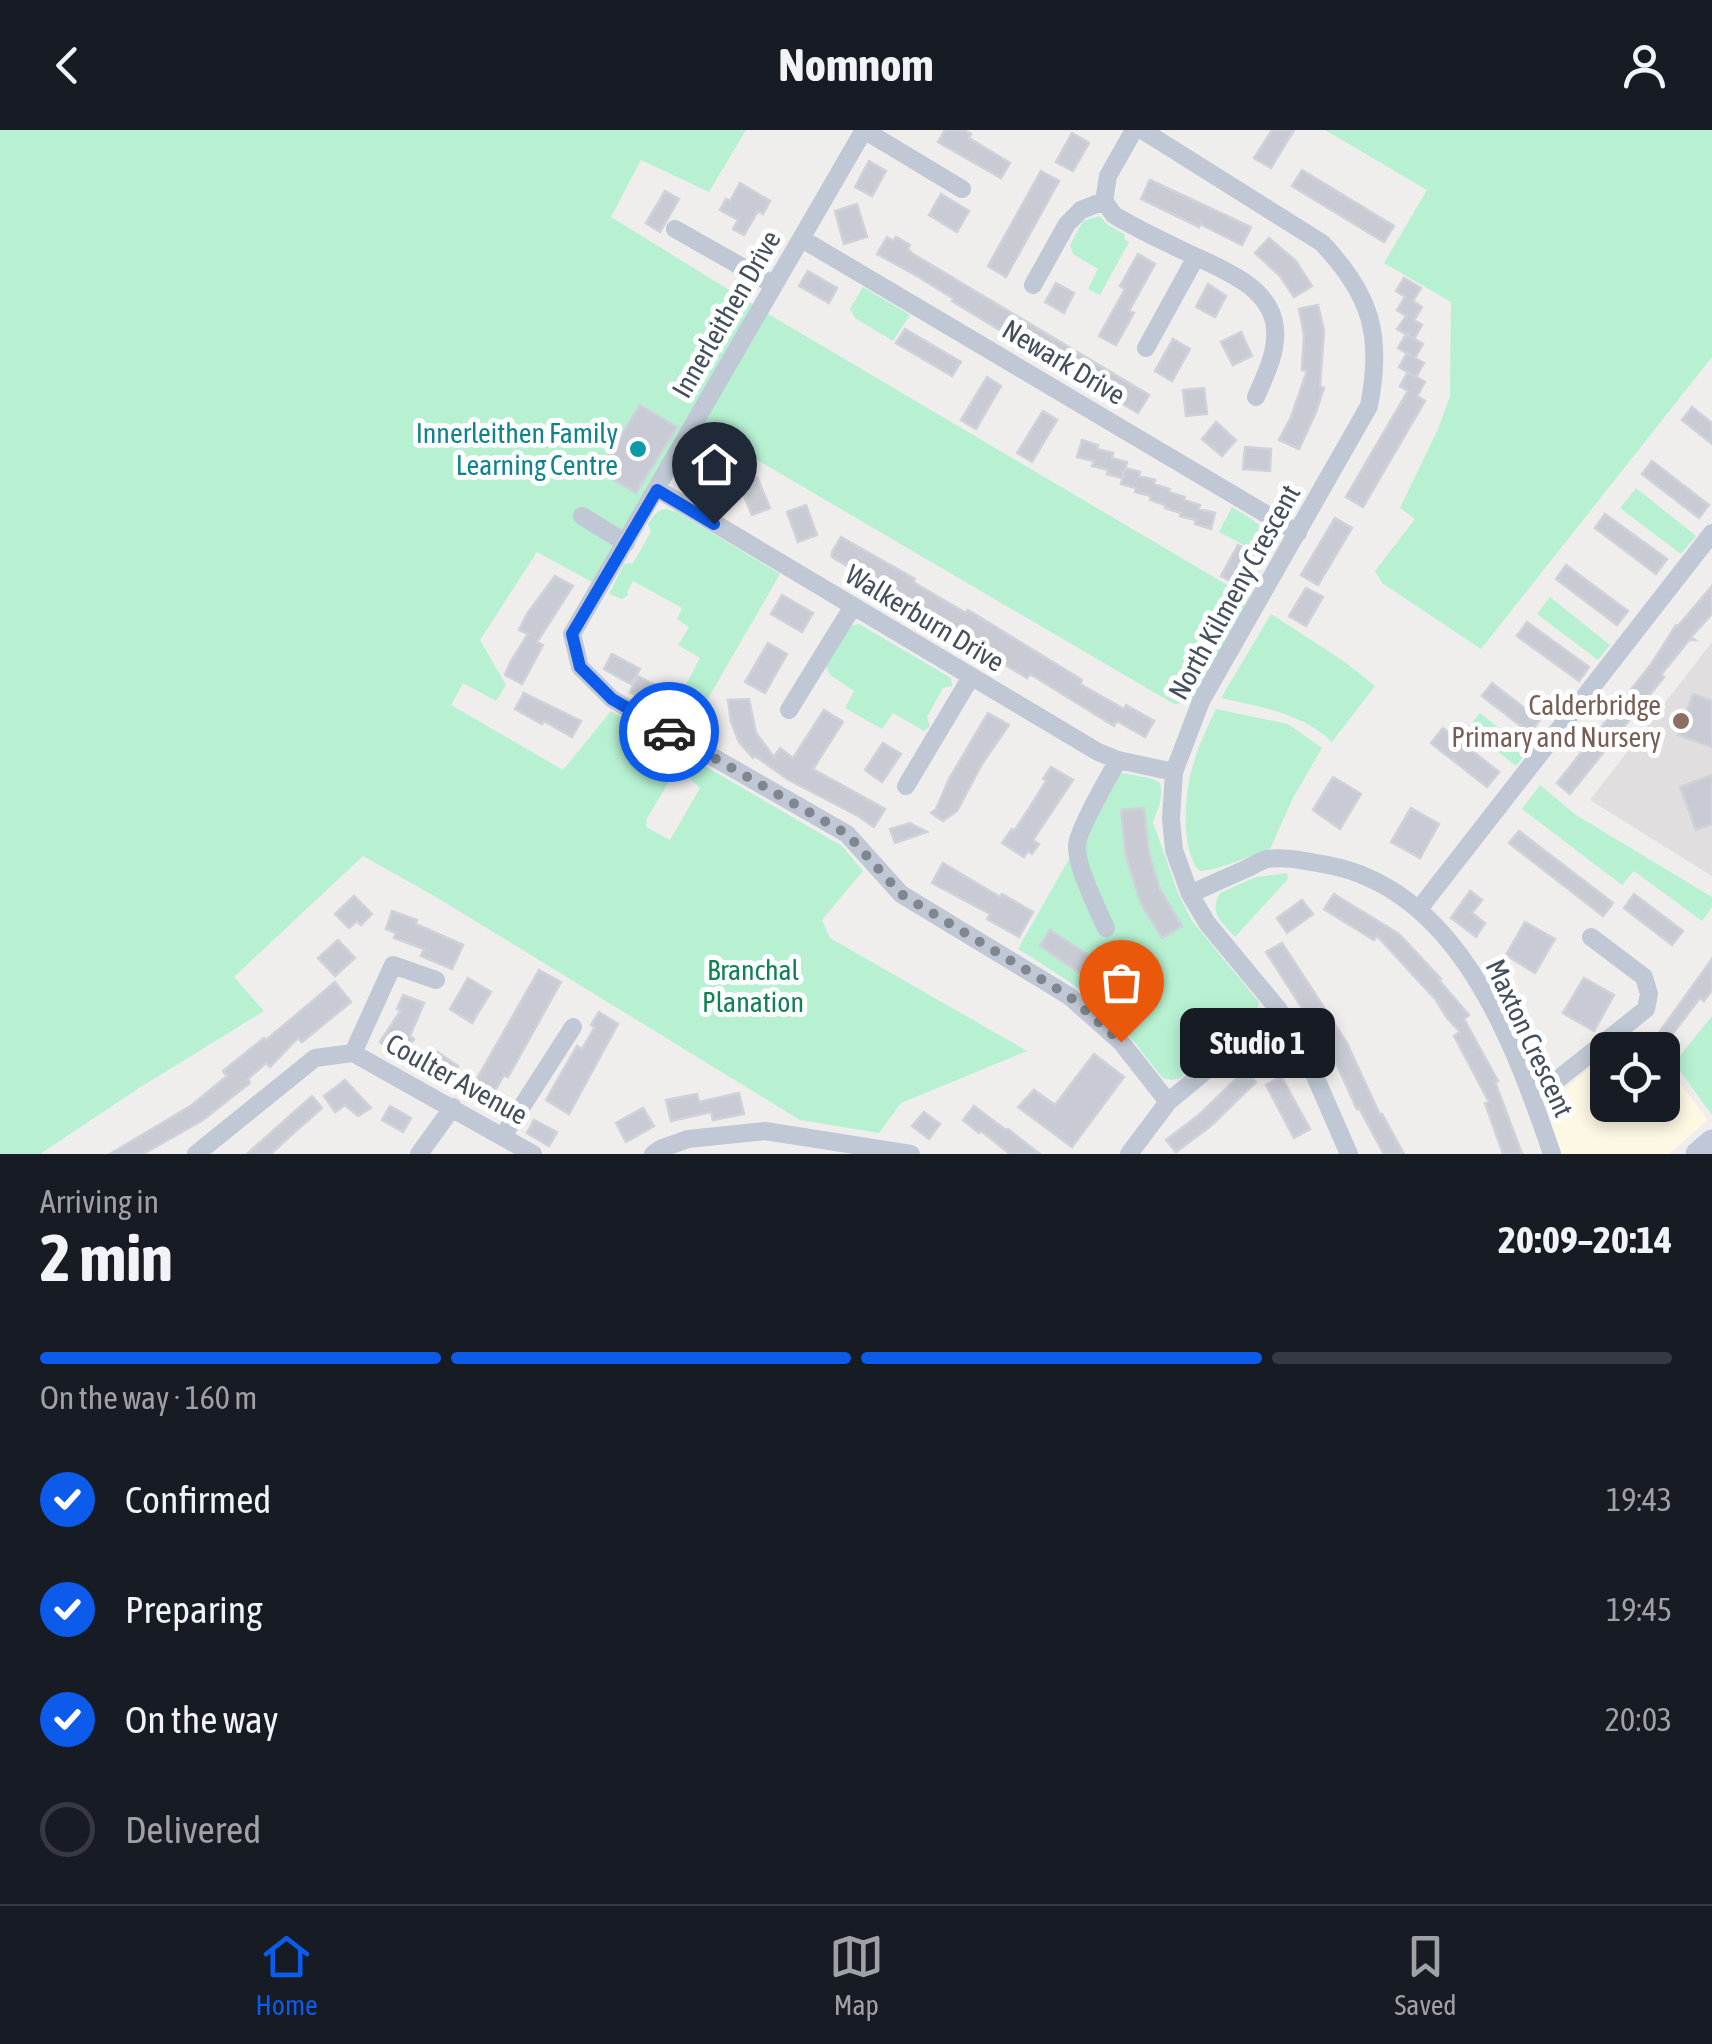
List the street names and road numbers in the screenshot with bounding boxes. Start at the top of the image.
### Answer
street label: Innerleithen Drive [665,225,787,403]
street label: Newark Drive [997,313,1131,411]
street label: North Kilmeny Crescent [1162,479,1306,705]
street label: Walkerburn Drive [840,558,1010,678]
street label: Maxton Crescent [1480,954,1580,1122]
street label: Coulter Avenue [381,1027,533,1131]

